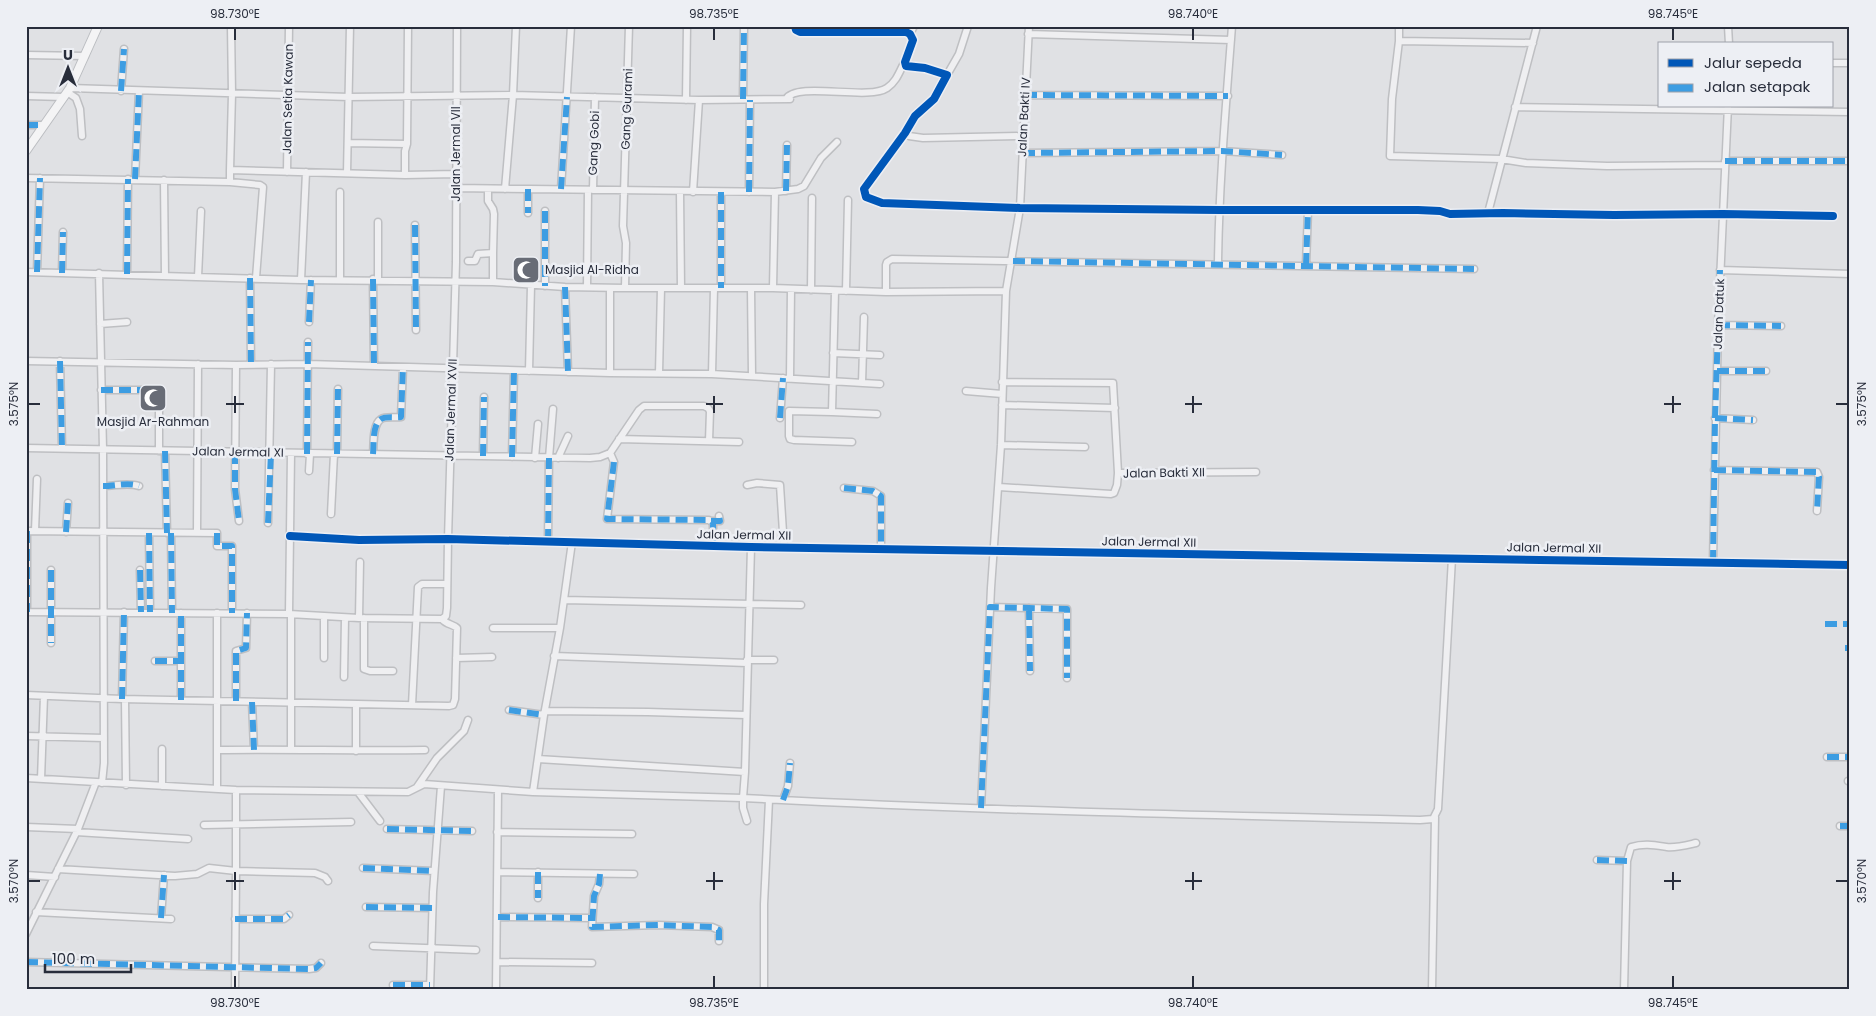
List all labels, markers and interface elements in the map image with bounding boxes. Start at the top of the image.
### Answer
text: 98.730°E [210,5,260,22]
text: 98.735°E [689,5,739,22]
text: 98.740°E [1168,5,1218,22]
text: 98.745°E [1648,5,1698,22]
north arrow [42,42,92,92]
legend [1658,42,1834,108]
street label: Jalan Setia Kawan [278,44,297,154]
text: U [63,45,73,65]
text: Jalur sepeda [1704,52,1802,73]
street label: Gang Gurami [617,68,636,150]
text: Jalan setapak [1704,76,1811,97]
street label: Jalan Bakti IV [1013,77,1034,157]
street label: Jalan Jermal VII [447,106,464,202]
street label: Gang Gobi [584,110,603,176]
mosque icon: Masjid Al-Ridha [511,255,541,285]
place label: Masjid Al-Ridha [545,261,639,278]
street label: Jalan Datuk [1709,277,1728,350]
street label: Jalan Jermal XVII [440,358,461,462]
text: 3.575°N [5,382,22,426]
text: 3.575°N [1853,382,1870,426]
mosque icon: Masjid Ar-Rahman [138,383,168,413]
place label: Masjid Ar-Rahman [97,413,209,430]
street label: Jalan Jermal XI [192,442,284,461]
street label: Jalan Bakti XII [1123,463,1205,482]
street label: Jalan Jermal XII [697,525,792,544]
street label: Jalan Jermal XII [1102,532,1197,551]
street label: Jalan Jermal XII [1507,538,1602,557]
text: 3.570°N [5,859,22,903]
text: 3.570°N [1853,859,1870,903]
scale bar [45,941,131,973]
text: 100 m [52,948,95,969]
text: 98.730°E [210,994,260,1011]
text: 98.735°E [689,994,739,1011]
text: 98.740°E [1168,994,1218,1011]
text: 98.745°E [1648,994,1698,1011]

